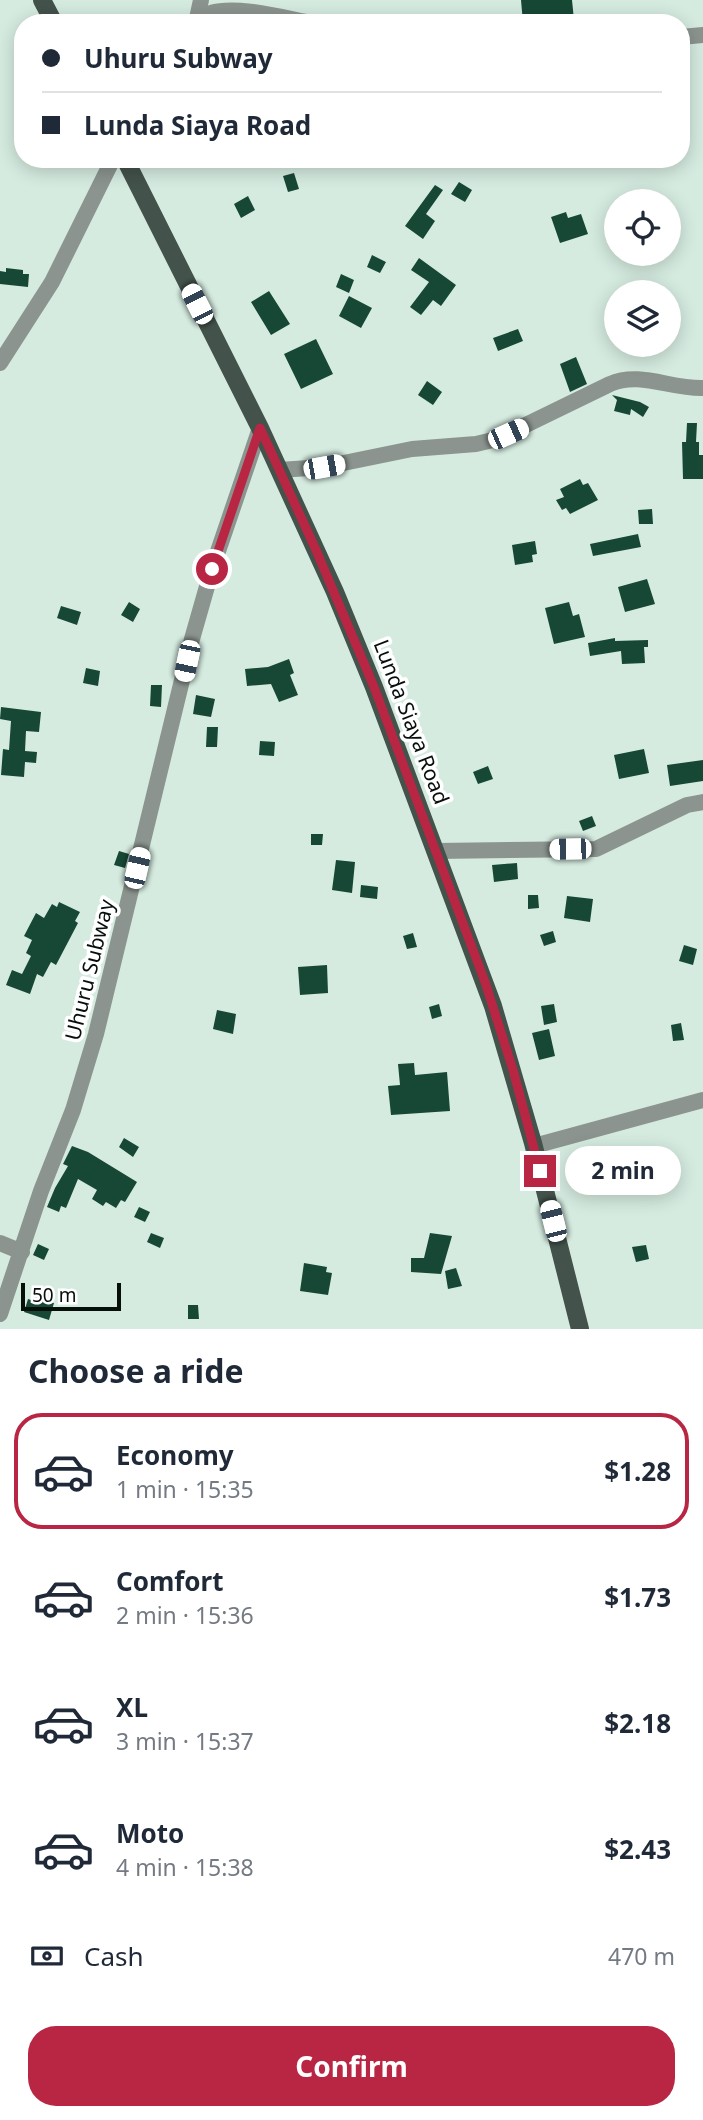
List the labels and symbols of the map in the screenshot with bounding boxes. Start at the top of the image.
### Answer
car [179,281,216,327]
car [485,416,532,452]
car [302,453,347,481]
route start [196,553,228,585]
street label: Lunda Siaya Road [368,635,456,808]
car [173,638,202,684]
car [549,838,592,860]
car [123,845,152,891]
street label: Uhuru Subway [58,896,120,1043]
callout: 2 min [564,1146,680,1196]
route end [524,1155,556,1187]
car [538,1198,569,1244]
scale bar [21,1280,121,1312]

